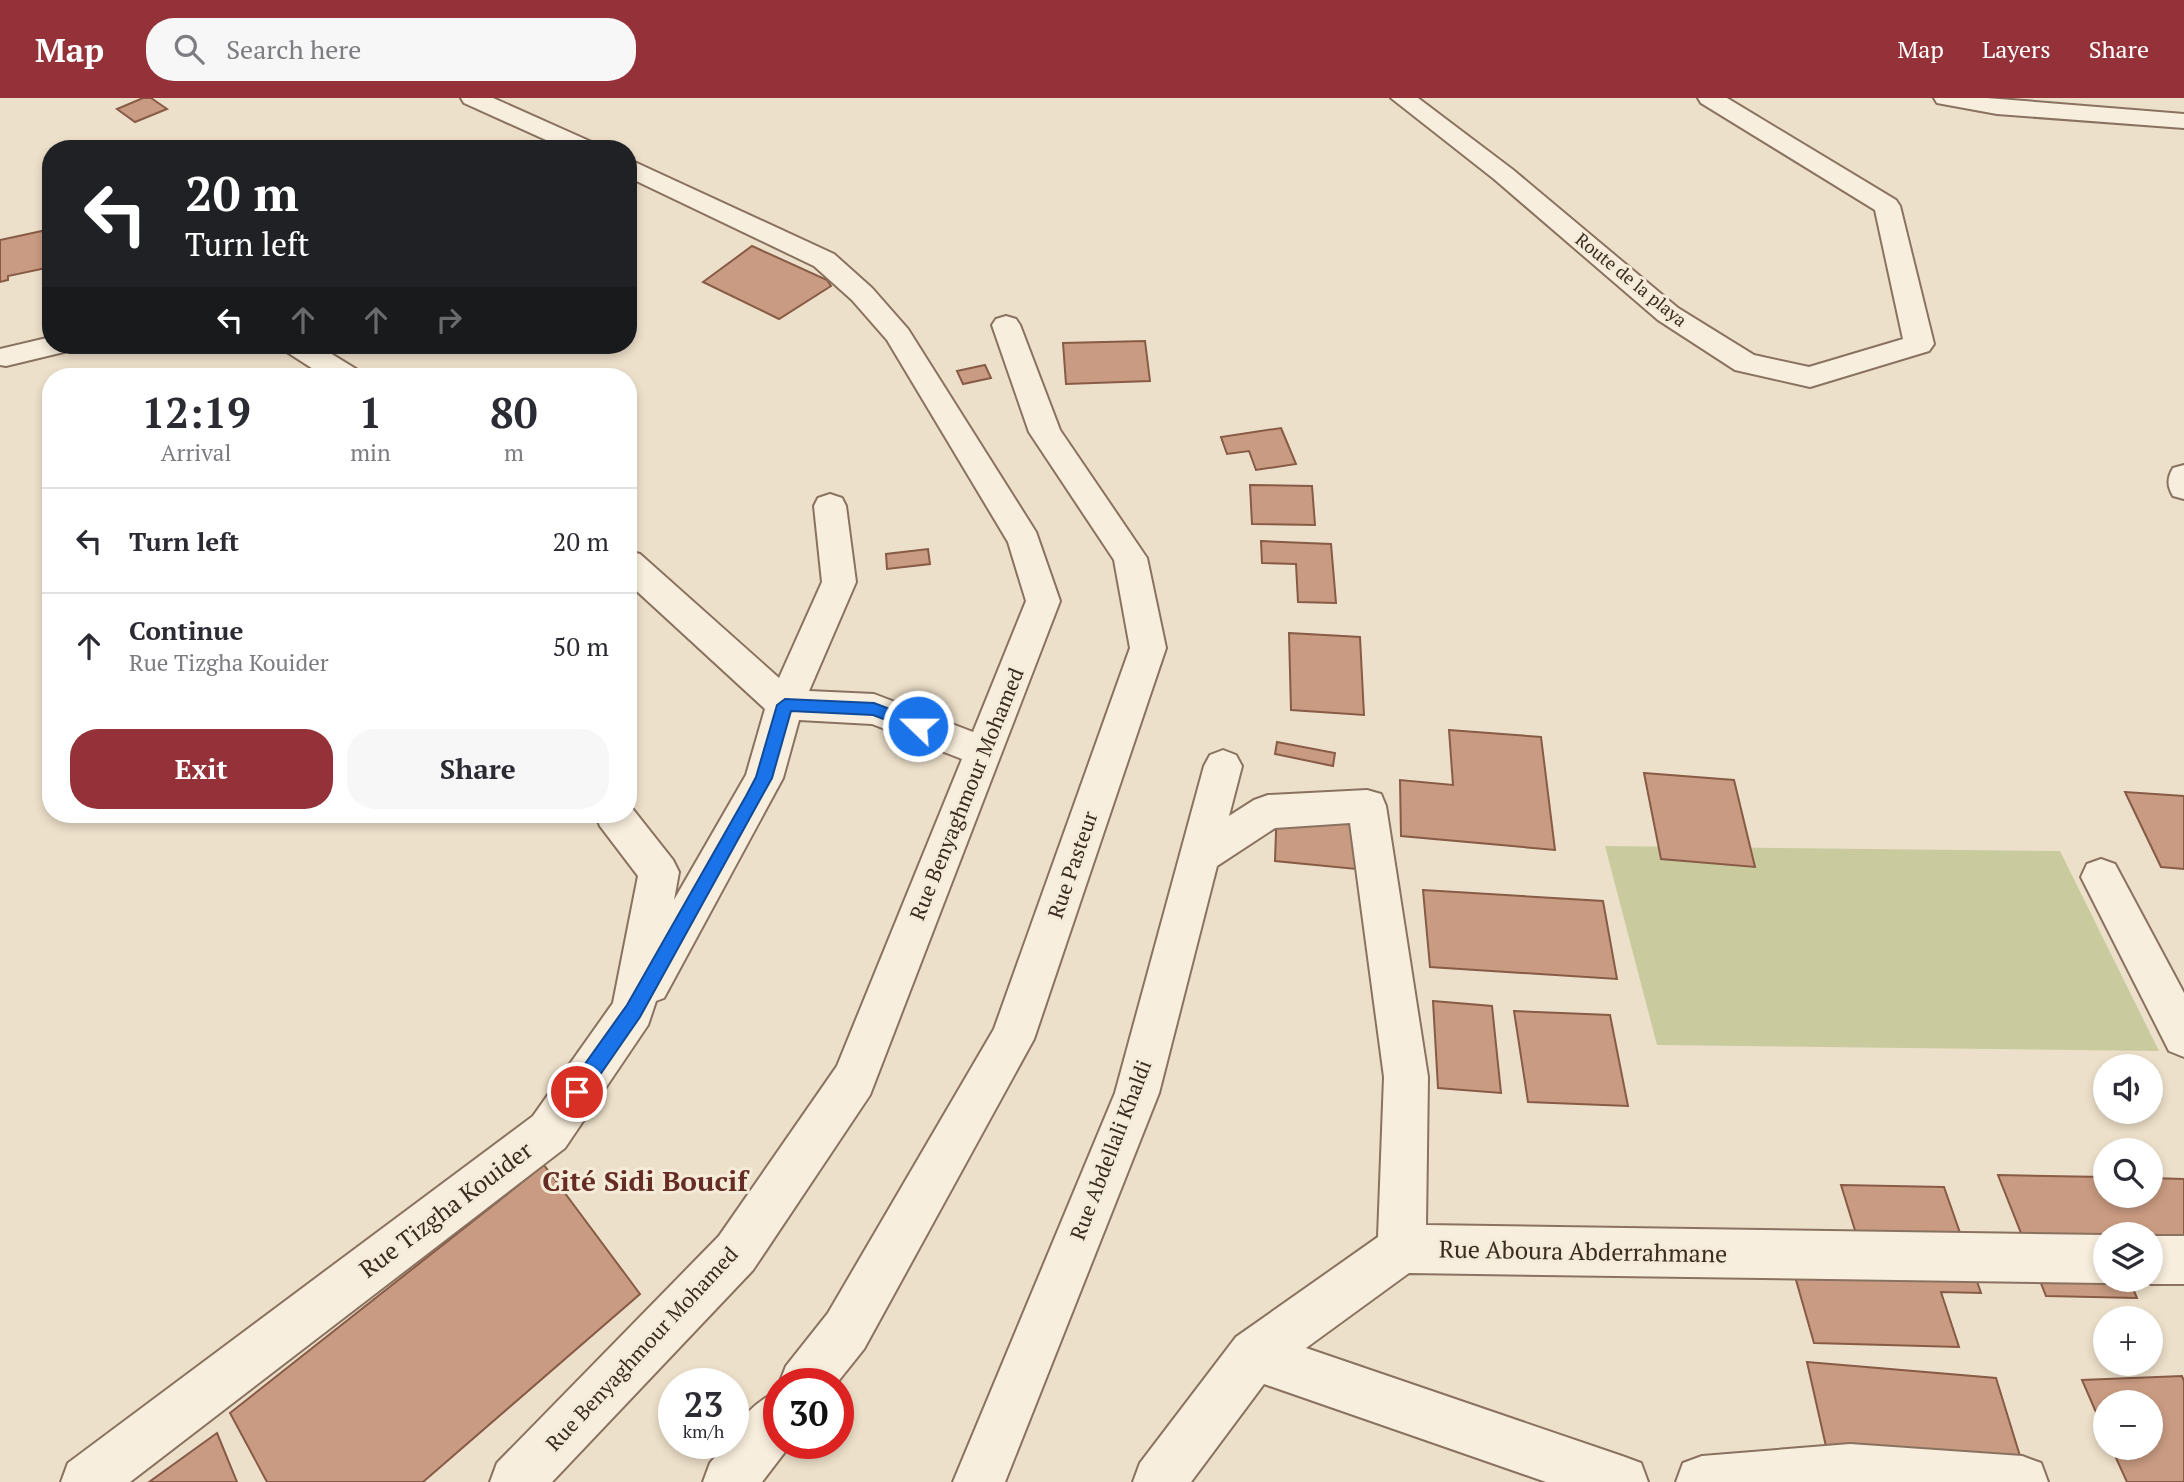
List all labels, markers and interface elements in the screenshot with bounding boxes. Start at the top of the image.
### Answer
search box [146,18,636,81]
text: Map [35,28,104,71]
icon: search [170,30,208,68]
text: Search here [226,32,361,66]
text: Map [1897,33,1944,65]
text: Layers [1982,33,2051,65]
text: Share [2089,33,2149,65]
text: 20 m [185,160,299,225]
icon: left [70,168,161,259]
text: Turn left [185,223,309,265]
street label: Route de la playa [1571,227,1692,332]
icon: left [211,301,249,339]
icon: ahead [284,301,322,339]
icon: ahead [357,301,395,339]
icon: right [430,301,468,339]
text: 12:19 [141,384,251,440]
text: 1 [359,384,382,440]
text: 80 [490,384,538,440]
text: Arrival [161,437,231,468]
text: min [350,437,391,468]
text: m [504,437,524,468]
icon: left [70,522,108,560]
text: Turn left [129,524,239,558]
text: 20 m [553,524,609,558]
text: Continue [129,613,243,647]
icon: ahead [70,627,108,665]
text: 50 m [553,629,609,663]
text: Rue Tizgha Kouider [129,647,329,678]
street label: Rue Benyaghmour Mohamed [903,663,1030,924]
position arrow [881,689,955,763]
button: Exit [70,729,333,809]
button: Share [347,729,609,809]
street label: Rue Pasteur [1041,807,1103,922]
map controls [2093,1054,2163,1460]
button: sound [2093,1054,2163,1124]
street label: Rue Abdellali Khaldi [1063,1056,1157,1244]
pin [547,1062,607,1122]
icon: arrive [558,1073,596,1111]
street label: Rue Tizgha Kouider [353,1133,539,1285]
button: search [2093,1138,2163,1208]
district label: Cité Sidi Boucif [542,1162,750,1199]
button: layers [2093,1222,2163,1292]
street label: Rue Aboura Abderrahmane [1439,1232,1727,1270]
street label: Rue Benyaghmour Mohamed [539,1240,744,1456]
button: + [2093,1306,2163,1376]
speed limit sign: 30 [763,1368,854,1459]
text: 23 [684,1381,723,1427]
button: − [2093,1390,2163,1460]
text: km/h [683,1419,724,1443]

